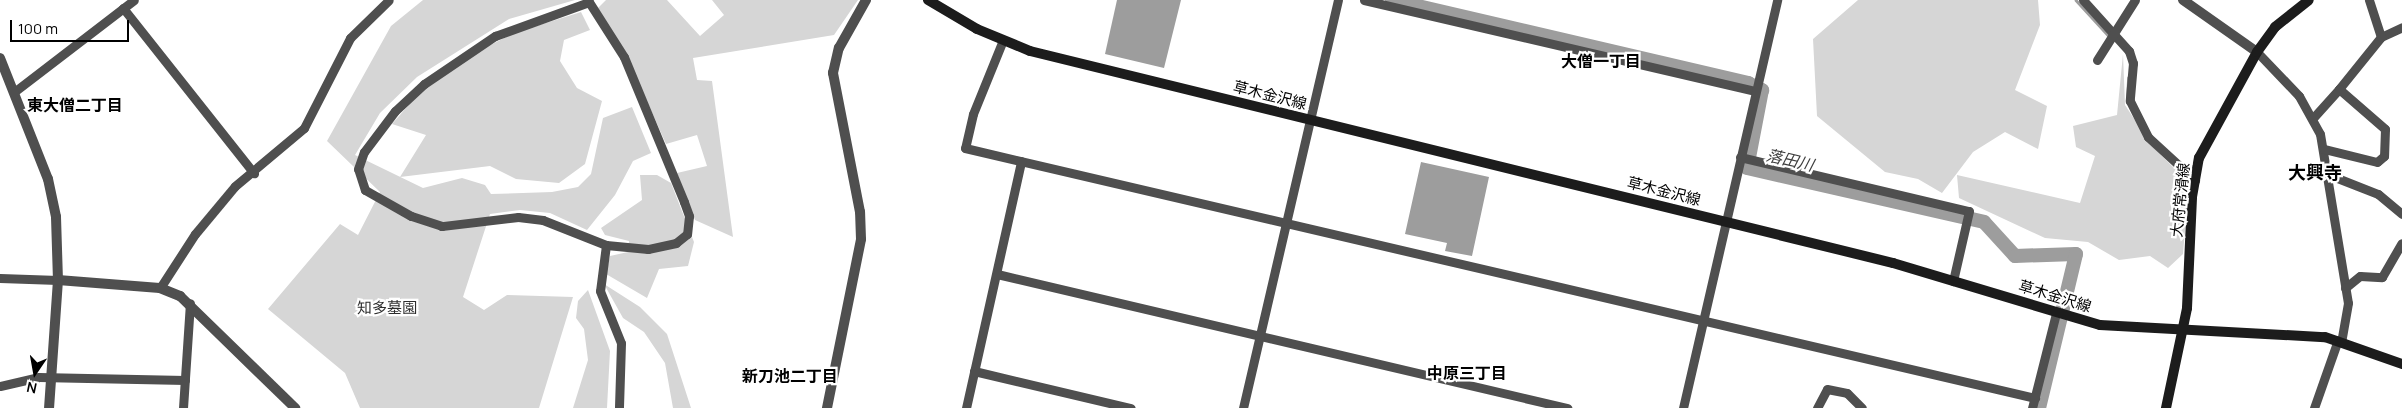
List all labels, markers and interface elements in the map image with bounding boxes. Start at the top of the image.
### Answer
scale bar [12,10,131,42]
text: 100 m [18,18,58,39]
district label: 大僧一丁目 [1561,51,1641,71]
street label: 草木金沢線 [1231,77,1309,113]
district label: 東大僧二丁目 [27,95,123,115]
water label: 落田川 [1764,145,1816,175]
district label: 大興寺 [2288,161,2342,183]
street label: 大府常滑線 [2167,162,2193,238]
street label: 草木金沢線 [1625,173,1703,209]
street label: 草木金沢線 [2017,276,2093,316]
park label: 知多墓園 [357,299,417,317]
north arrow [10,348,60,398]
district label: 中原三丁目 [1427,363,1507,383]
district label: 新刀池二丁目 [742,366,838,386]
text: N [25,378,39,398]

